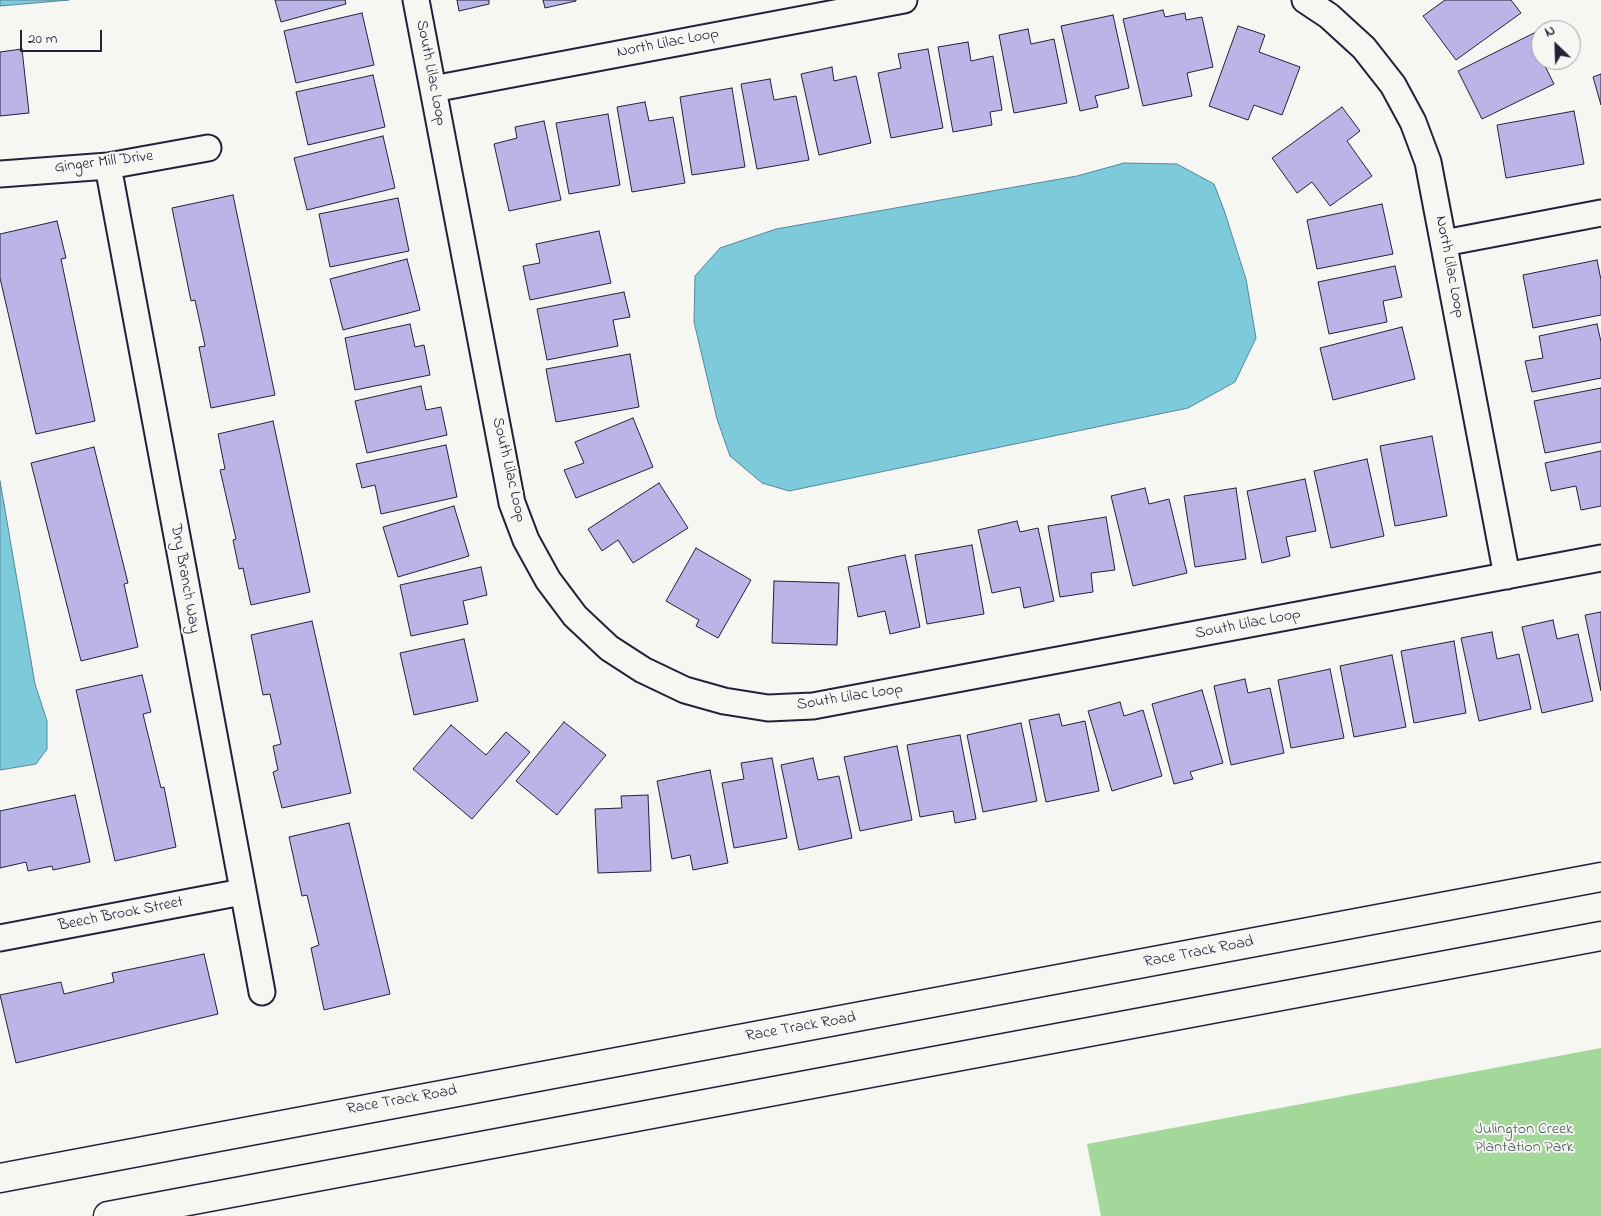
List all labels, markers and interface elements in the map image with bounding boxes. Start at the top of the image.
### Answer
street label: South Lilac Loop [410,19,450,127]
scale bar [22,20,105,52]
north arrow [1531,20,1581,70]
text: N [1542,20,1559,43]
street label: North Lilac Loop [615,25,721,63]
text: 20 m [28,28,57,50]
street label: Ginger Mill Drive [53,147,155,179]
street label: North Lilac Loop [1430,214,1468,320]
street label: South Lilac Loop [487,416,529,524]
street label: Dry Branch Way [165,523,203,635]
street label: South Lilac Loop [1194,605,1302,645]
street label: South Lilac Loop [796,680,904,716]
street label: Beech Brook Street [57,893,185,937]
street label: Race Track Road [1142,933,1256,973]
street label: Race Track Road [744,1009,858,1047]
street label: Race Track Road [345,1082,459,1120]
park label: Julington Creek Plantation Park [1475,1120,1573,1158]

